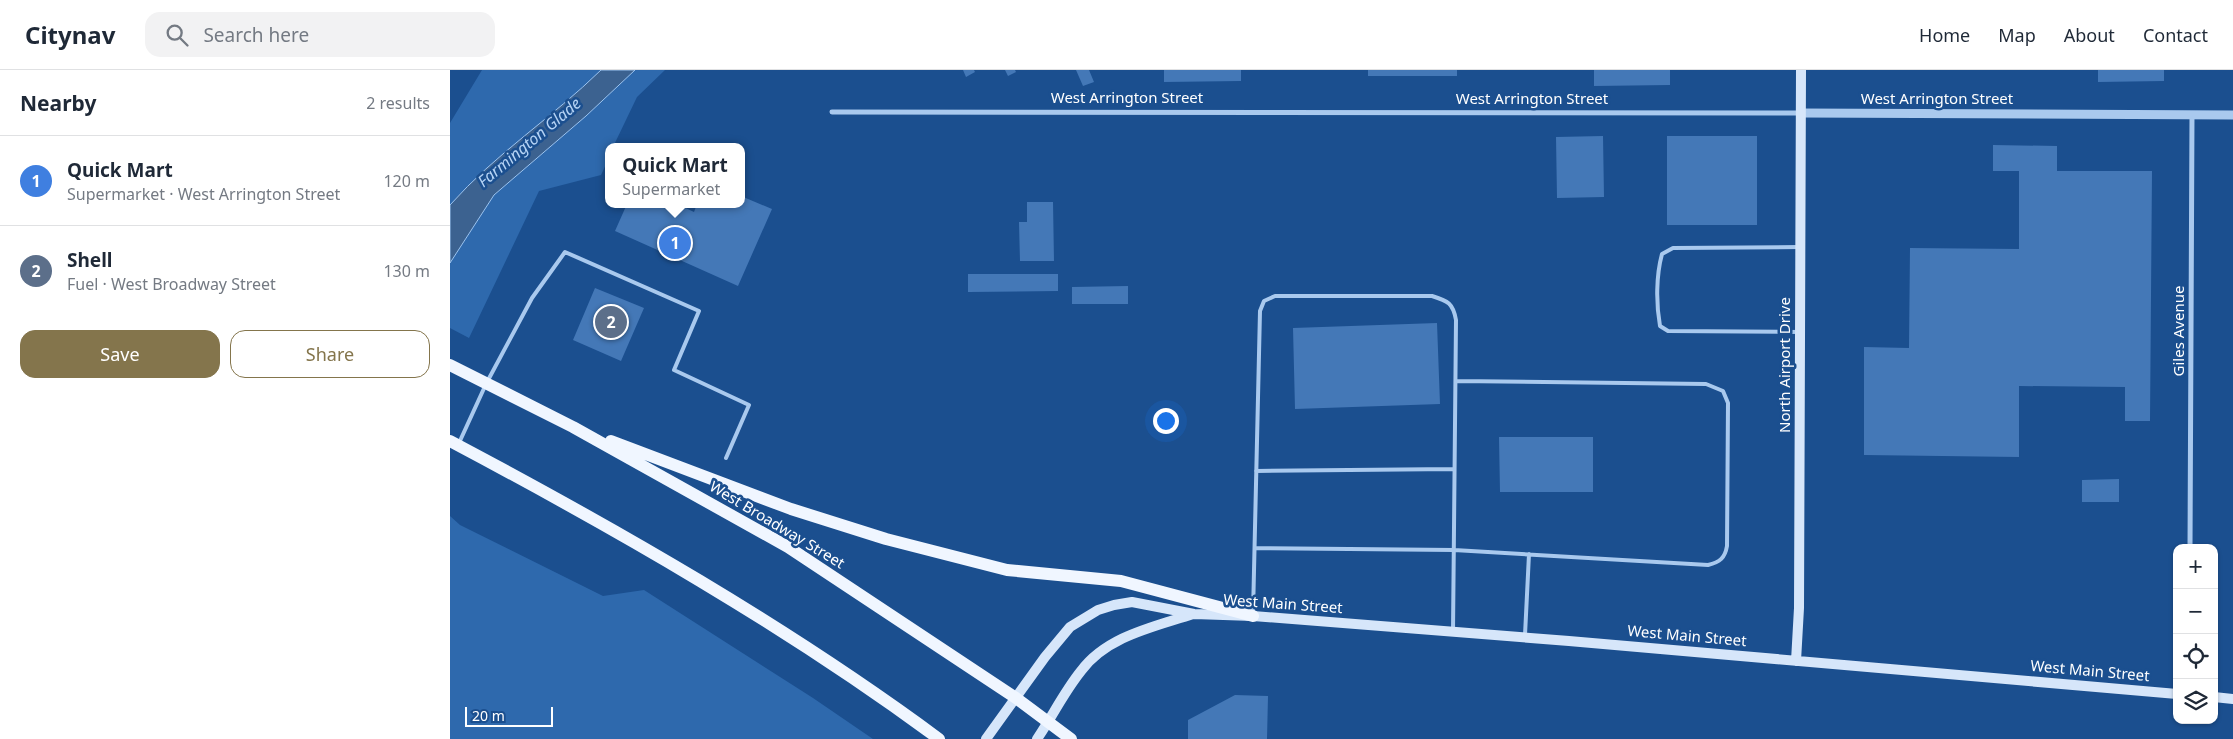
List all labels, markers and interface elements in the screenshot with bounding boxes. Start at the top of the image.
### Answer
search box [145,12,495,57]
text: Citynav [25,18,115,51]
icon: search [163,21,191,49]
text: Search here [203,22,309,48]
text: Home [1919,23,1970,47]
text: Map [1998,23,2036,47]
text: About [2064,23,2115,47]
text: Contact [2143,23,2208,47]
street label: West Arrington Street [1051,87,1204,107]
street label: West Arrington Street [1456,88,1609,108]
street label: West Arrington Street [1861,88,2014,108]
text: Nearby [20,89,96,117]
text: 2 results [366,92,430,114]
water label: Farmington Glade [473,92,585,192]
popup [605,143,745,208]
text: Quick Mart [622,152,728,178]
text: Quick Mart [67,157,173,183]
text: 1 [31,170,41,192]
text: 120 m [383,170,430,192]
text: Supermarket [622,178,720,200]
text: Supermarket · West Arrington Street [67,183,340,205]
pin: 1 [659,224,691,262]
text: Shell [67,247,113,273]
text: 2 [31,260,41,282]
text: 130 m [383,260,430,282]
text: Fuel · West Broadway Street [67,273,276,295]
street label: Giles Avenue [2168,286,2188,376]
street label: North Airport Drive [1774,297,1794,433]
pin: 2 [595,303,627,341]
button: Save [20,330,220,378]
button: Share [230,330,430,378]
your location [1153,408,1179,434]
street label: West Broadway Street [706,476,849,573]
map controls [2173,544,2218,724]
button: + [2173,544,2218,589]
street label: West Main Street [1223,589,1344,617]
button: − [2173,589,2218,634]
street label: West Main Street [1627,620,1748,650]
button: locate [2173,634,2218,679]
street label: West Main Street [2030,655,2151,685]
button: layers [2173,679,2218,724]
scale bar [465,704,552,727]
text: 20 m [472,706,505,725]

